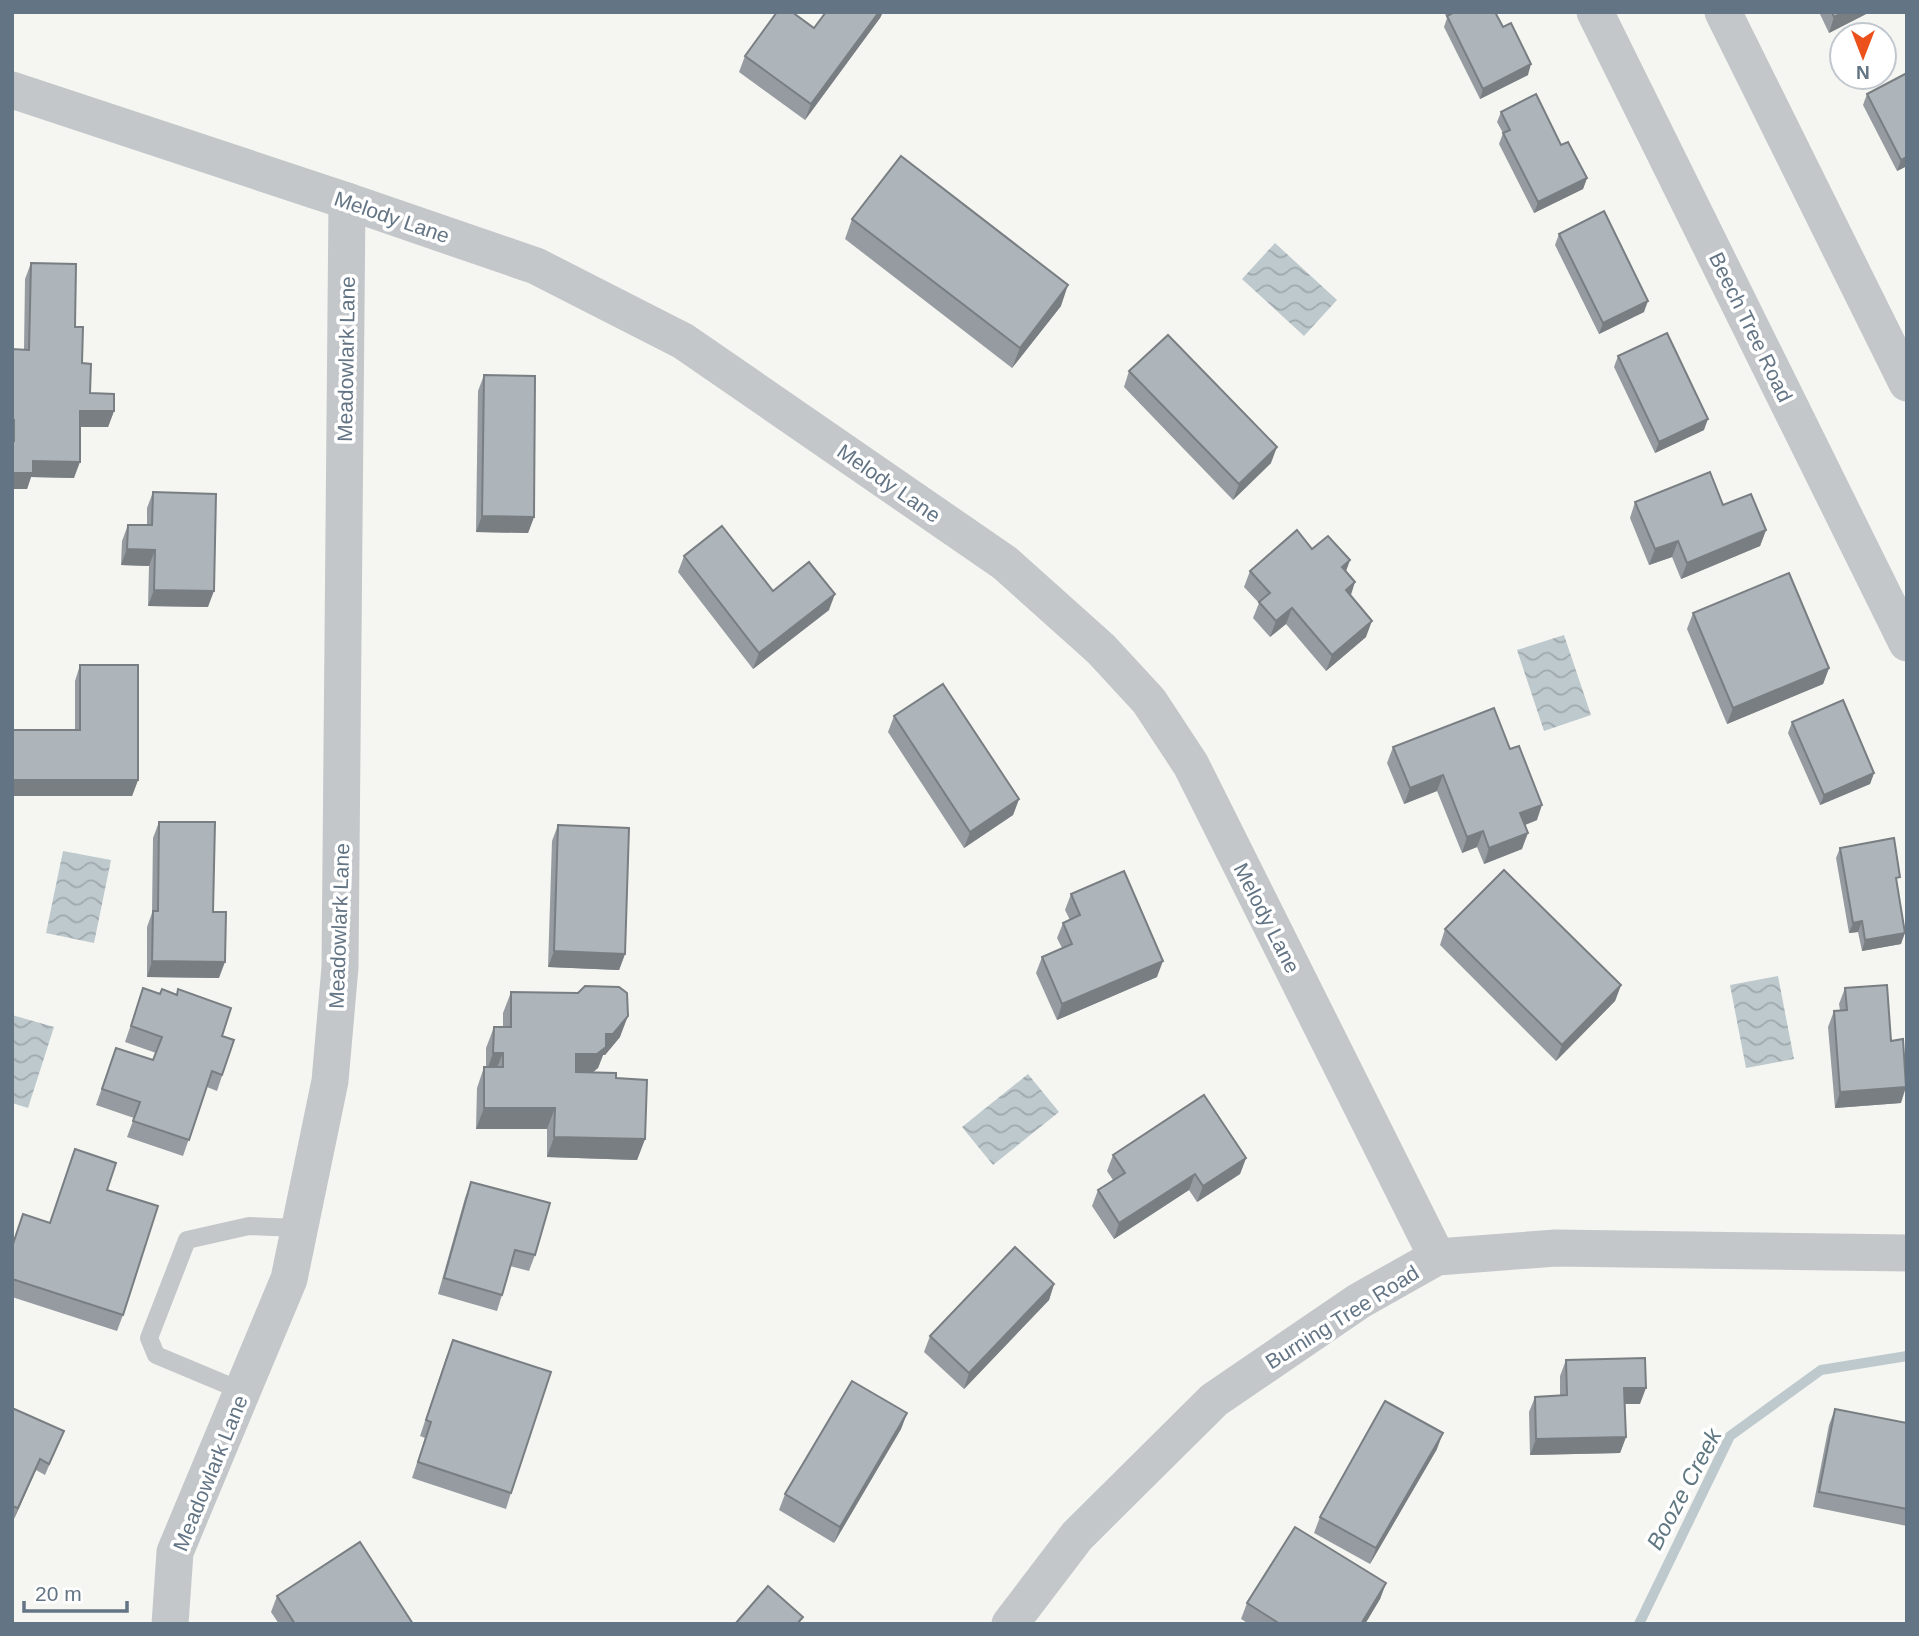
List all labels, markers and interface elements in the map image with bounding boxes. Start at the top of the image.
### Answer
north arrow [1828,21,1898,91]
text: N [1856,62,1870,83]
street label: Melody Lane [331,187,453,247]
street label: Beech Tree Road [1705,249,1797,405]
street label: Meadowlark Lane [333,276,359,442]
street label: Melody Lane [833,439,945,527]
street label: Meadowlark Lane [325,843,353,1009]
street label: Melody Lane [1229,859,1305,977]
street label: Burning Tree Road [1261,1261,1423,1373]
street label: Meadowlark Lane [168,1392,252,1554]
water label: Booze Creek [1641,1423,1727,1554]
scale bar [24,1570,128,1614]
text: 20 m [35,1582,82,1605]

